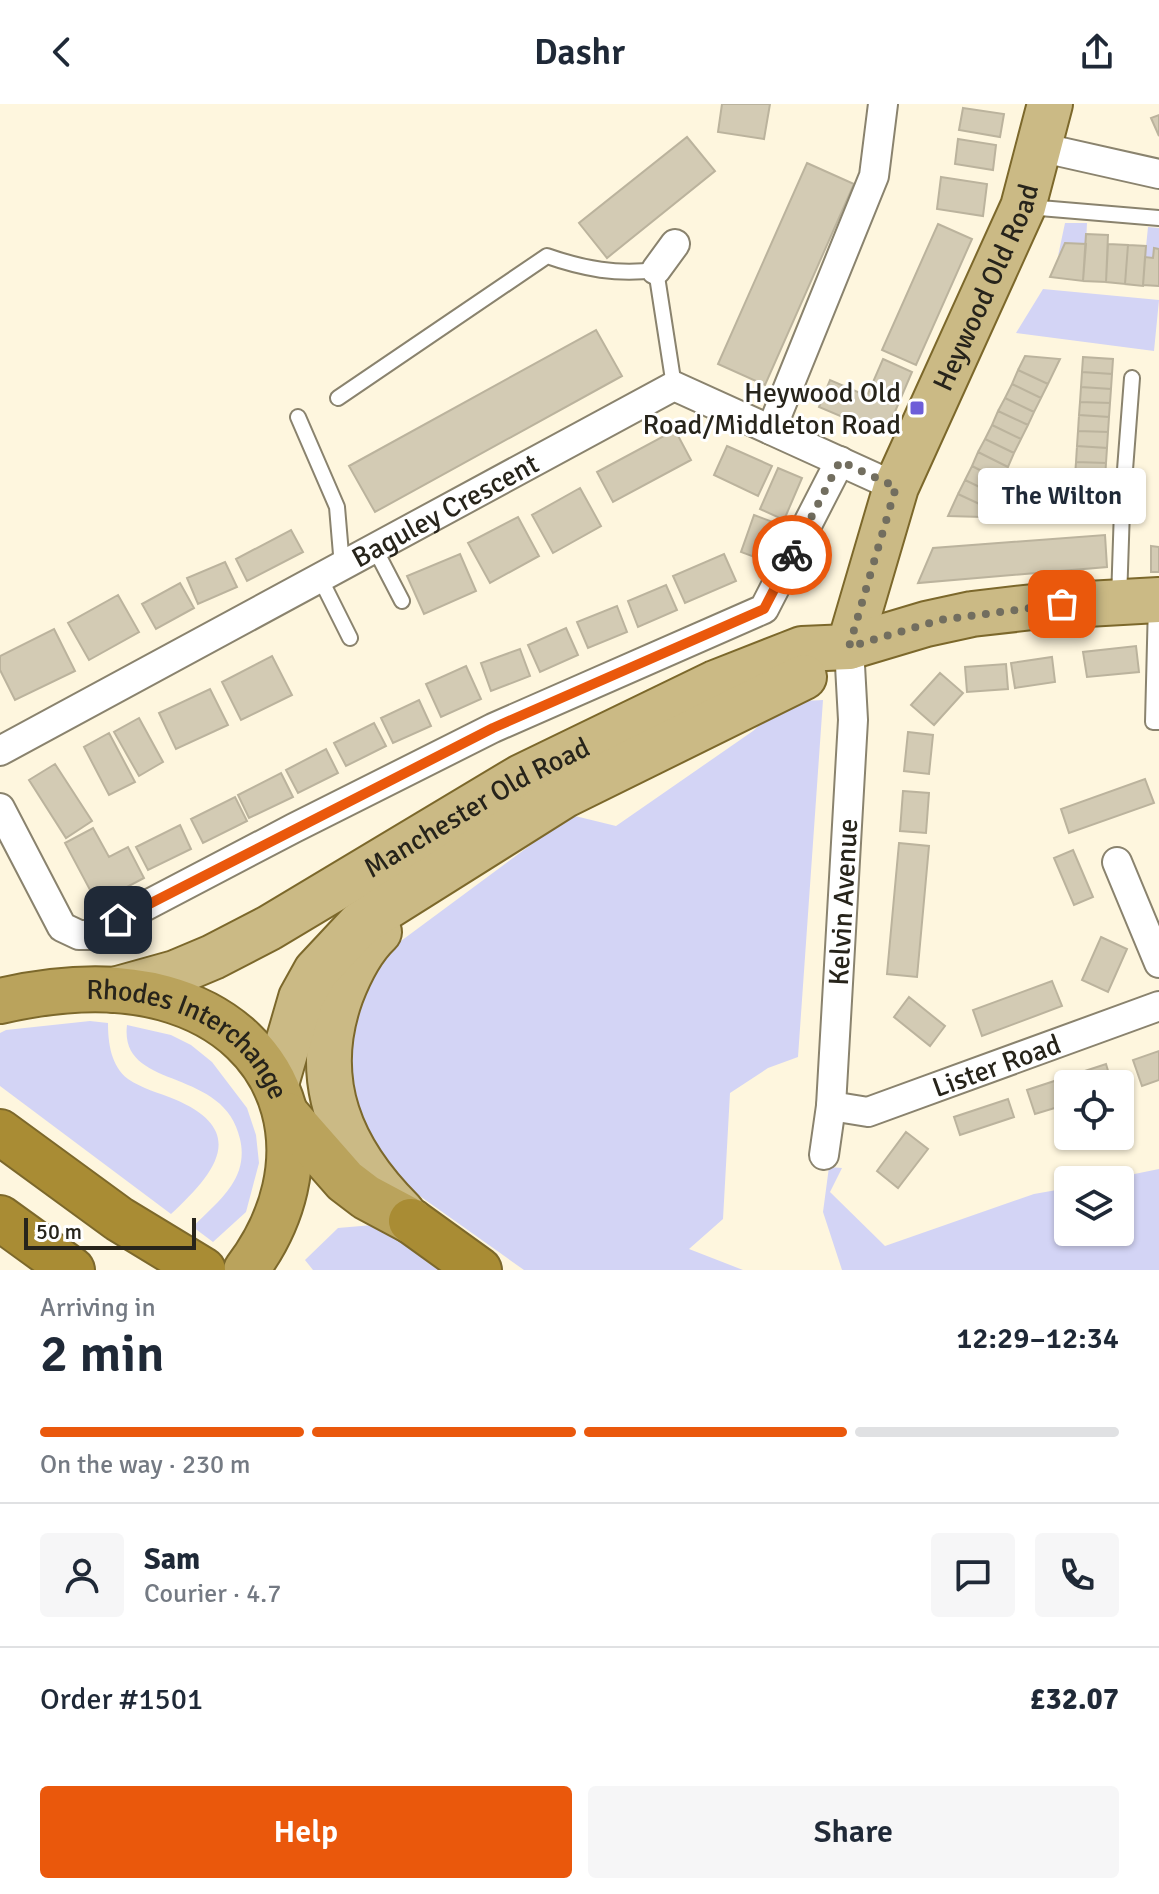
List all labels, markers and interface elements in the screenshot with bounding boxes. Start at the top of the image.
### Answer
icon: back [40,30,84,74]
text: Dashr [534,30,625,75]
icon: share [1075,30,1119,74]
street label: Heywood Old Road [926,180,1046,396]
place label: Heywood Old Road/Middleton Road [642,376,901,442]
marker: Heywood Old Road/Middleton Road [908,399,926,417]
street label: Baguley Crescent [346,447,545,575]
callout: The Wilton [978,468,1146,524]
text: The Wilton [1002,480,1122,512]
courier [752,515,832,595]
icon: bike [770,533,814,577]
pin [1028,570,1096,638]
icon: bag [1040,582,1084,626]
street label: Manchester Old Road [358,730,595,885]
street label: Kelvin Avenue [822,817,865,986]
pin [84,886,152,954]
icon: home [96,898,140,942]
street label: Rhodes Interchange [86,973,295,1104]
street label: Lister Road [928,1027,1065,1105]
map controls [1054,1070,1134,1246]
button: locate [1054,1070,1134,1150]
button: layers [1054,1166,1134,1246]
scale bar [24,1214,196,1250]
text: 50 m [36,1218,82,1245]
text: Arriving in [40,1292,156,1324]
text: 12:29–12:34 [956,1320,1119,1357]
text: 2 min [40,1322,165,1386]
text: On the way · 230 m [40,1449,250,1481]
button: person [40,1533,124,1617]
button: chat [931,1533,1015,1617]
button: phone [1035,1533,1119,1617]
text: Sam [144,1541,200,1578]
text: Courier · 4.7 [144,1578,281,1610]
text: Order #1501 [40,1681,203,1718]
text: £32.07 [1029,1681,1119,1718]
button: Help [40,1786,572,1878]
button: Share [588,1786,1119,1878]

